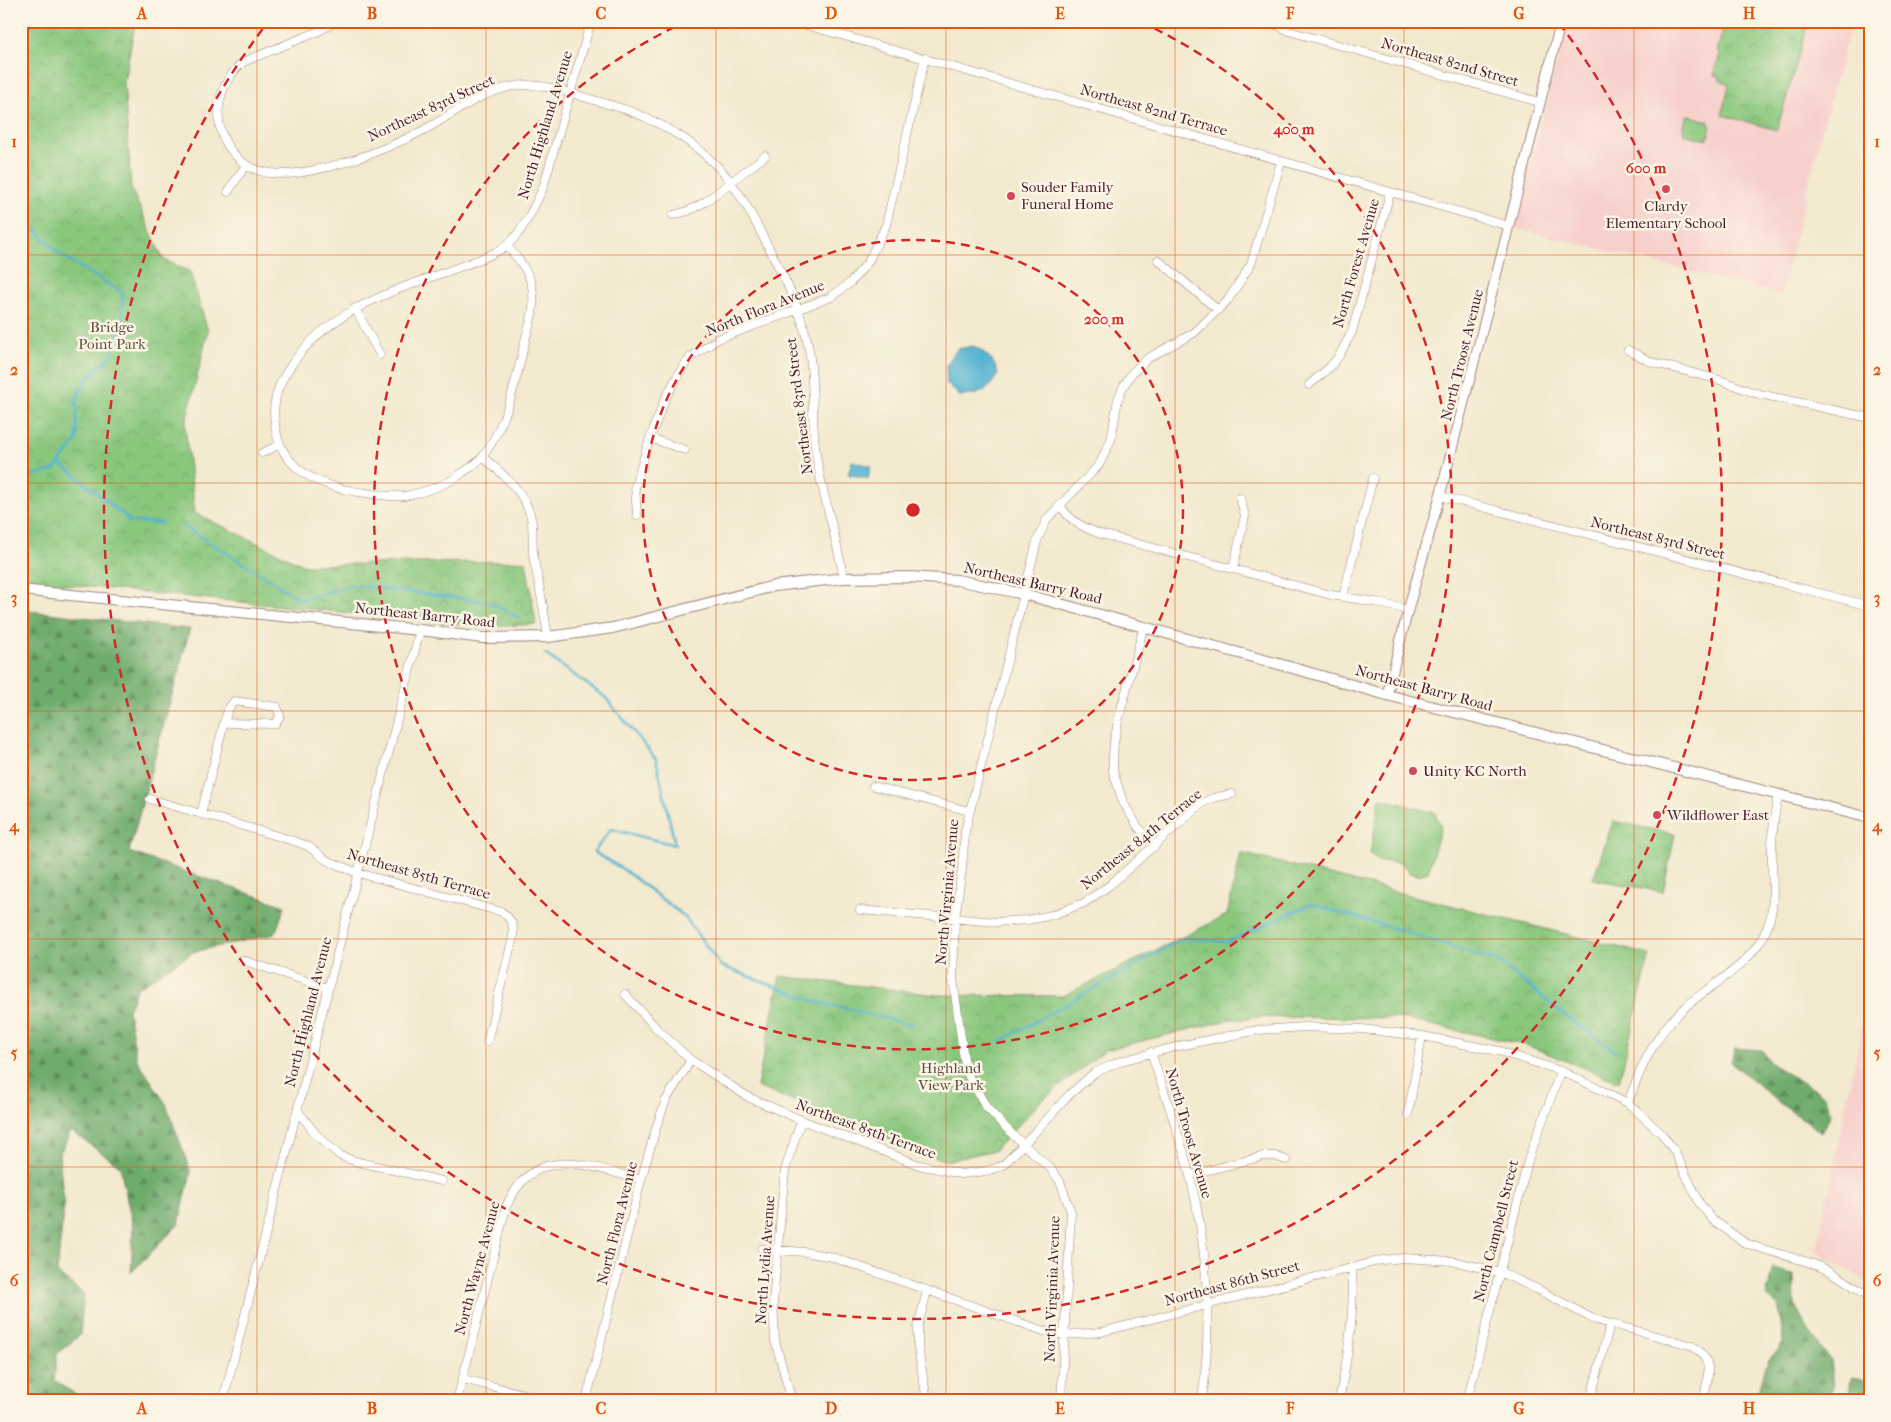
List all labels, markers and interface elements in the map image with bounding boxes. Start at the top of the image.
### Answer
text: A [136,4,148,23]
text: B [367,4,377,23]
text: C [596,4,607,23]
text: D [825,4,837,23]
text: E [1055,4,1065,23]
text: F [1285,4,1295,23]
text: G [1513,4,1525,23]
text: H [1743,4,1756,23]
street label: Northeast 82nd Street [1379,34,1521,90]
street label: North Highland Avenue [514,48,576,201]
street label: Northeast 83rd Street [365,70,498,145]
street label: Northeast 82nd Terrace [1078,80,1230,140]
text: 400 m [1272,120,1315,138]
text: 1 [11,132,17,151]
text: 1 [1874,132,1880,151]
text: 600 m [1626,159,1667,177]
place label: Souder Family Funeral Home [1021,178,1114,213]
marker: Clardy Elementary School [1660,183,1672,195]
marker: Souder Family Funeral Home [1005,190,1017,202]
street label: North Forest Avenue [1329,196,1383,330]
place label: Clardy Elementary School [1606,197,1726,232]
street label: North Flora Avenue [703,276,828,340]
street label: North Troost Avenue [1437,287,1487,423]
text: 200 m [1084,310,1124,328]
park label: Bridge Point Park [78,318,146,353]
street label: Northeast 83rd Street [782,336,816,476]
text: 2 [10,360,18,379]
text: 2 [1873,360,1881,379]
centre of rings [904,501,922,519]
street label: Northeast 83rd Street [1589,513,1728,564]
street label: Northeast Barry Road [962,558,1105,608]
text: 3 [11,588,17,608]
text: 3 [1874,588,1880,608]
street label: Northeast Barry Road [354,599,497,631]
street label: Northeast Barry Road [1353,661,1495,715]
place label: Unity KC North [1423,762,1527,780]
marker: Unity KC North [1407,765,1419,777]
street label: Northeast 84th Terrace [1077,784,1206,893]
place label: Wildflower East [1666,806,1770,824]
marker: Wildflower East [1651,809,1663,821]
text: 4 [8,816,20,836]
text: 4 [1871,816,1883,836]
street label: North Virginia Avenue [932,818,962,966]
street label: Northeast 85th Terrace [345,845,493,903]
street label: North Highland Avenue [281,934,336,1089]
text: 5 [11,1043,18,1062]
text: 5 [1874,1043,1881,1062]
park label: Highland View Park [917,1059,984,1094]
street label: North Troost Avenue [1162,1066,1216,1201]
street label: Northeast 85th Terrace [793,1095,939,1163]
street label: North Campbell Street [1470,1157,1523,1304]
street label: North Flora Avenue [593,1159,641,1287]
street label: North Lydia Avenue [752,1194,779,1325]
street label: North Wayne Avenue [450,1198,504,1337]
street label: North Virginia Avenue [1040,1215,1064,1363]
street label: Northeast 86th Street [1162,1256,1302,1310]
text: 6 [10,1271,19,1290]
text: 6 [1873,1271,1882,1290]
text: A [136,1399,148,1418]
text: B [367,1399,377,1418]
text: C [596,1399,607,1418]
text: D [825,1399,837,1418]
text: E [1055,1399,1065,1418]
text: F [1285,1399,1295,1418]
text: G [1513,1399,1525,1418]
text: H [1743,1399,1756,1418]

